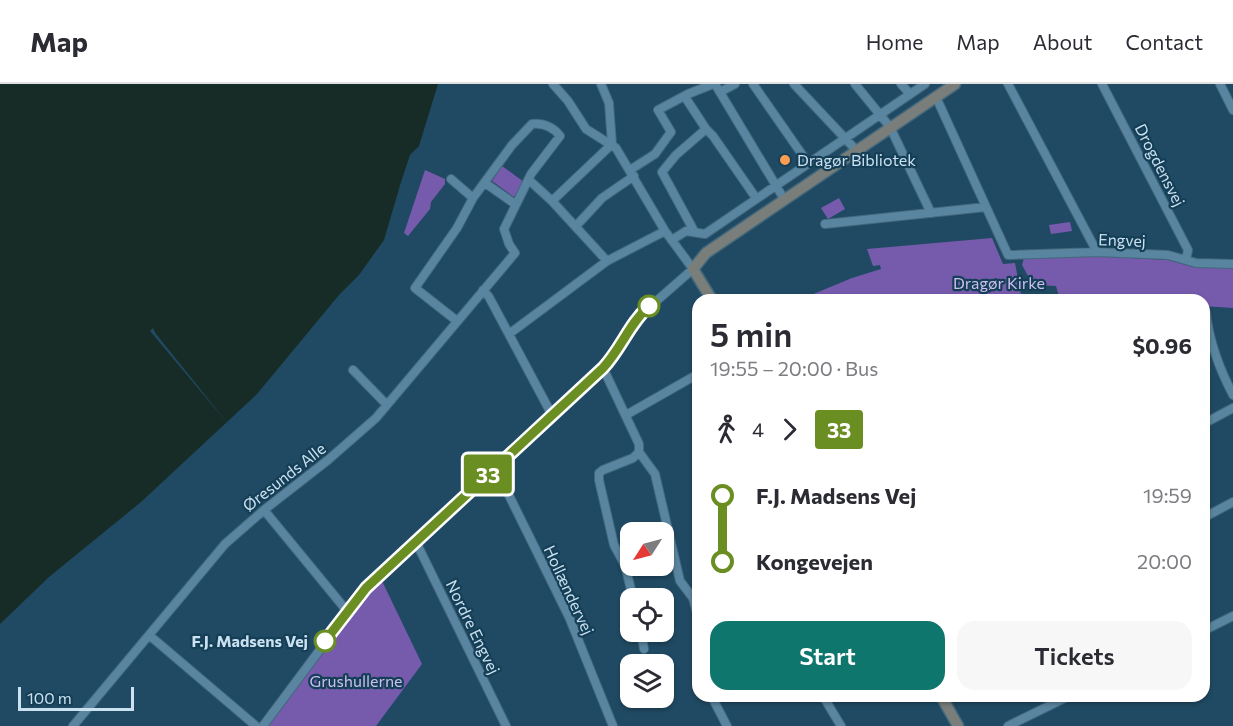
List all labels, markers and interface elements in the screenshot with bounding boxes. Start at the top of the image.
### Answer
text: Map [30,24,88,58]
text: Home [866,29,923,54]
text: Map [956,29,1000,54]
text: About [1033,29,1092,54]
text: Contact [1125,29,1203,54]
street label: Drogdensvej [1131,120,1189,209]
place label: Dragør Bibliotek [797,150,916,169]
marker: Dragør Bibliotek [778,153,792,167]
street label: Engvej [1098,229,1146,250]
park label: Dragør Kirke [953,273,1045,292]
unlabelled marker [638,295,660,317]
text: 5 min [710,313,792,354]
text: $0.96 [1132,332,1192,359]
text: 19:55 – 20:00 · Bus [710,356,878,380]
icon: walk [710,413,743,446]
icon: forward [773,413,806,446]
text: 4 [752,417,764,441]
text: 33 [827,417,851,442]
street label: Øresunds Alle [238,438,329,515]
line badge: 33 [461,454,515,494]
text: 33 [476,462,500,487]
text: F.J. Madsens Vej [756,482,916,509]
text: 19:59 [1143,483,1192,507]
north arrow [620,522,674,576]
map controls [620,522,674,708]
street label: Hollændervej [540,542,598,637]
text: Kongevejen [756,548,873,575]
text: 20:00 [1137,549,1192,573]
street label: Nordre Engvej [442,577,504,677]
button: locate [620,588,674,642]
button: Start [710,621,945,690]
button: Tickets [957,621,1192,690]
marker: F.J. Madsens Vej [314,630,336,652]
place label: F.J. Madsens Vej [191,631,308,650]
button: layers [620,654,674,708]
park label: Grushullerne [309,671,403,690]
scale bar [18,684,134,712]
text: 100 m [27,688,72,707]

